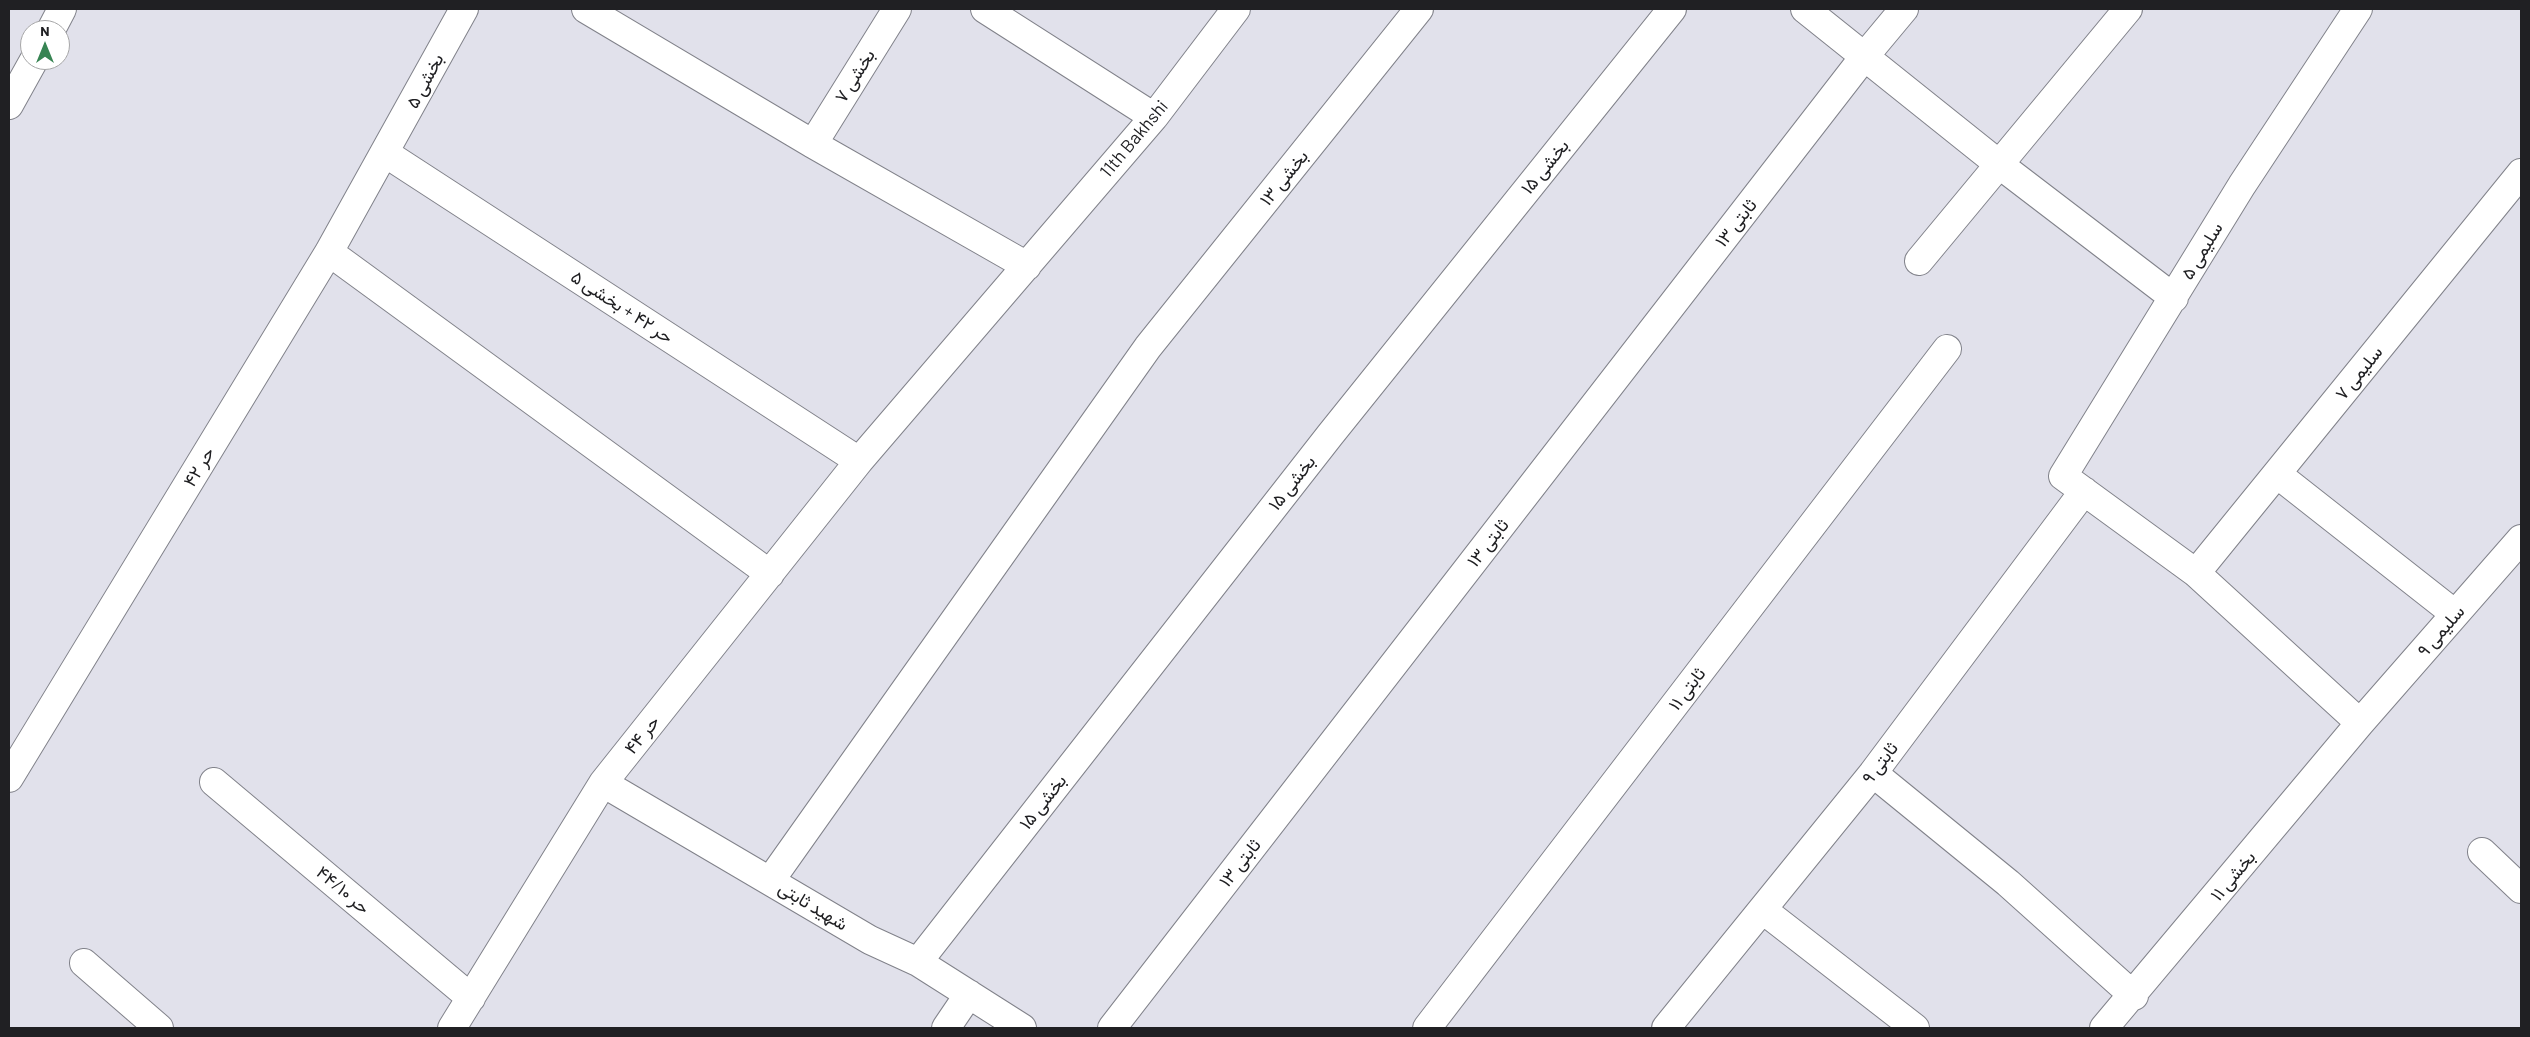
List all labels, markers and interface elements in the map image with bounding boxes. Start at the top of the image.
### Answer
north arrow [20,20,70,70]
text: N [40,22,50,39]
street label: بخشی ۷ [830,45,880,107]
street label: بخشی ۵ [402,50,448,112]
street label: 11th Bakhshi [1095,96,1173,182]
street label: بخشی ۱۵ [1517,135,1573,199]
street label: بخشی ۱۳ [1255,146,1313,210]
street label: ثابتی ۱۳ [1711,195,1761,251]
street label: سلیمی ۵ [2177,218,2227,284]
street label: حر ۴۲ + بخشی ۵ [567,266,677,348]
street label: سلیمی ۷ [2331,342,2387,404]
street label: حر ۴۲ [179,443,219,491]
street label: بخشی ۱۵ [1264,451,1320,515]
street label: ثابتی ۱۳ [1463,515,1513,571]
street label: سلیمی ۹ [2413,601,2469,661]
street label: ثابتی ۱۱ [1664,663,1710,715]
street label: حر ۴۴ [620,711,664,759]
street label: ثابتی ۹ [1857,738,1903,788]
street label: بخشی ۱۵ [1015,770,1071,834]
street label: ثابتی ۱۳ [1215,835,1265,891]
street label: بخشی ۱۱ [2206,847,2260,905]
street label: حر ۴۴/۱۰ [312,861,374,919]
street label: شهید ثابتی [774,877,852,935]

